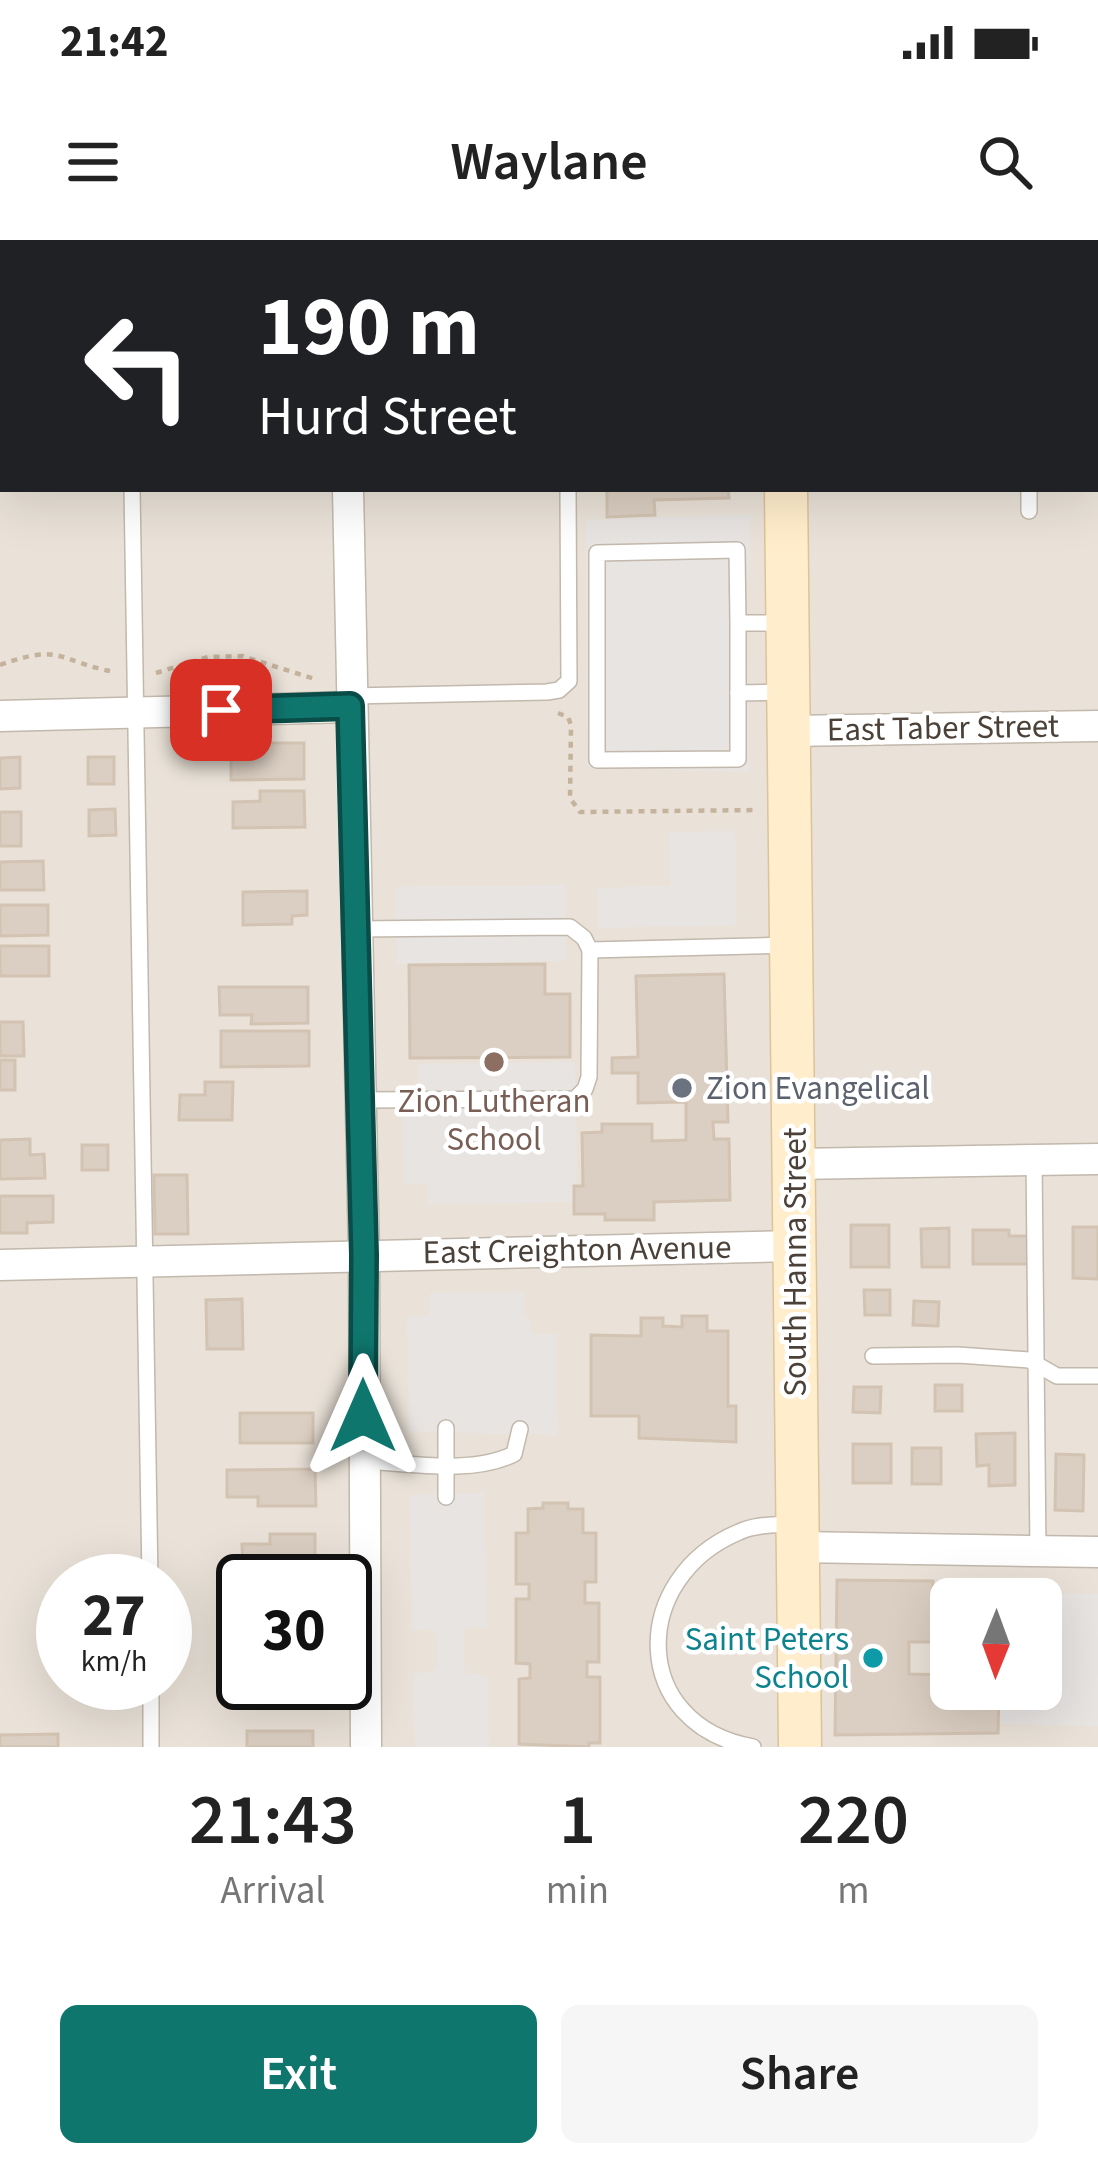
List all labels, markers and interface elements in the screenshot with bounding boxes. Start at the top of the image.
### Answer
text: 21:42 [60,10,169,74]
text: Waylane [450,124,648,201]
icon: menu [60,129,126,195]
icon: search [972,129,1038,195]
text: 190 m [258,268,480,388]
icon: left [60,288,216,444]
text: Hurd Street [258,379,517,456]
pin [170,659,272,761]
icon: arrive [188,677,254,743]
street label: East Taber Street [826,702,1060,754]
marker: Zion Lutheran School [481,1049,507,1075]
place label: Zion Evangelical [706,1065,930,1112]
marker: Zion Evangelical [669,1075,695,1101]
place label: Zion Lutheran School [398,1078,590,1163]
street label: South Hanna Street [772,1127,819,1397]
street label: East Creighton Avenue [422,1224,732,1276]
position arrow [300,1353,426,1479]
speed limit sign: 30 [216,1554,372,1710]
text: 27 [82,1574,146,1659]
north arrow [930,1578,1062,1710]
map controls [930,1578,1062,1710]
place label: Saint Peters School [685,1616,849,1701]
text: km/h [81,1640,147,1683]
marker: Saint Peters School [860,1645,886,1671]
text: 21:43 [189,1769,357,1872]
text: 1 [559,1769,596,1872]
text: 220 [798,1769,909,1872]
text: Arrival [220,1863,325,1919]
text: min [546,1863,609,1919]
text: m [837,1863,870,1919]
button: Exit [60,2005,537,2143]
button: Share [561,2005,1038,2143]

